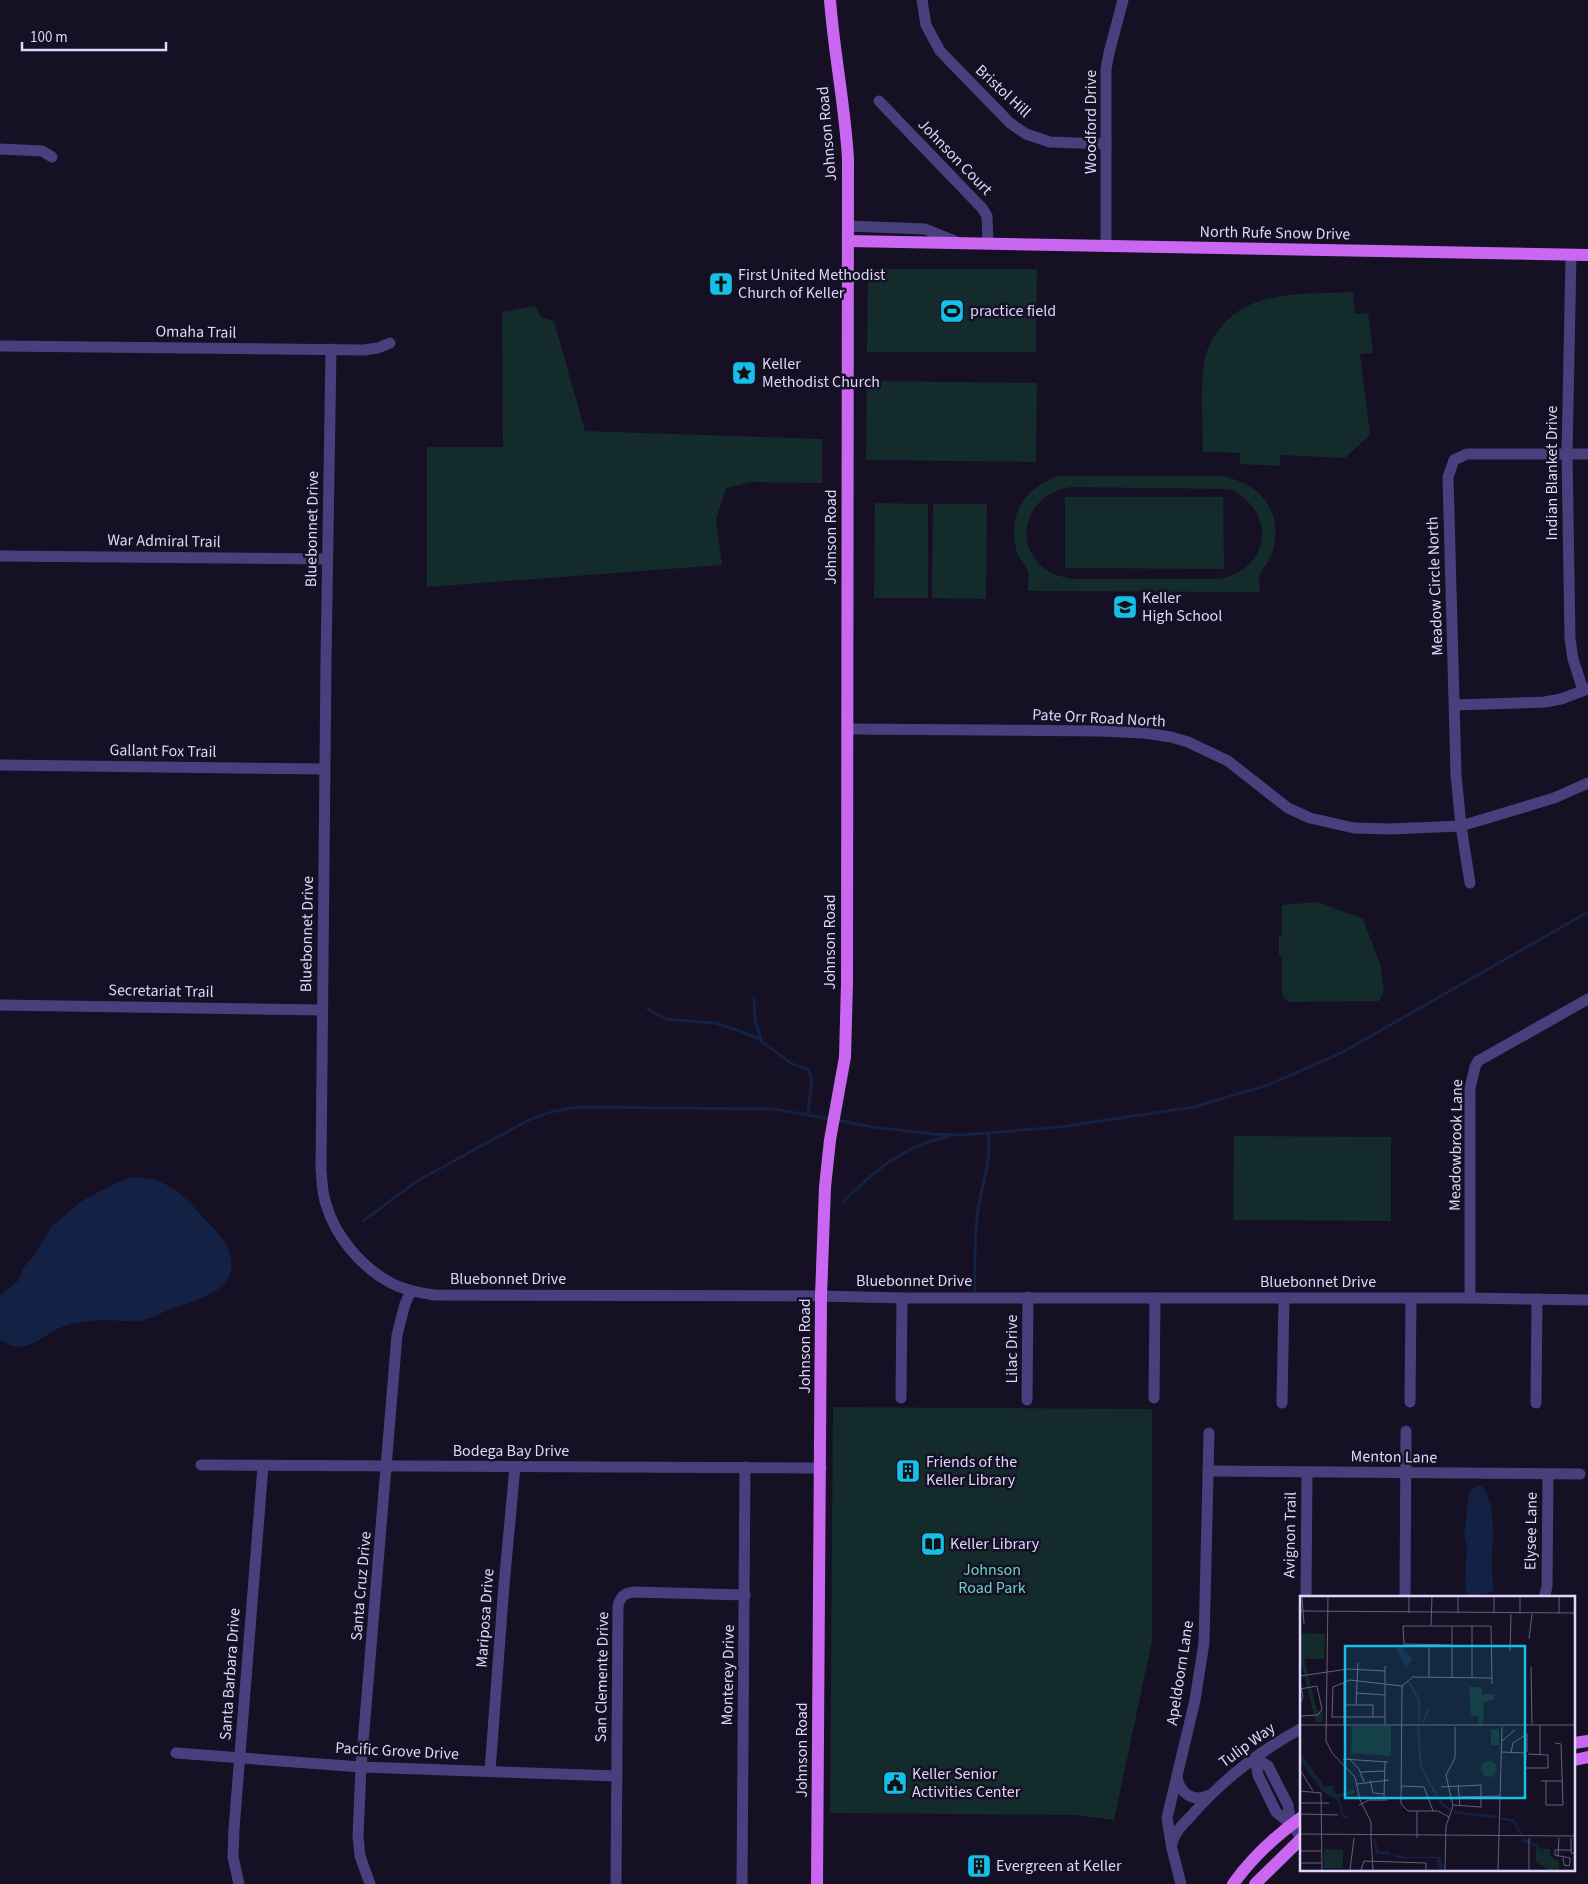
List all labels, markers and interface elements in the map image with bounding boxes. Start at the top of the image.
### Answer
scale bar [22,20,166,52]
text: 100 m [30,27,68,48]
street label: Bristol Hill [970,59,1036,123]
street label: Woodford Drive [1080,70,1102,174]
street label: Johnson Road [812,85,842,183]
street label: Johnson Court [913,114,998,201]
street label: North Rufe Snow Drive [1199,221,1351,245]
place label: First United Methodist Church of Keller [738,264,886,304]
church icon: First United Methodist Church of Keller [708,271,734,297]
sports icon: practice field [939,298,965,324]
place label: practice field [970,300,1056,322]
street label: Omaha Trail [155,320,237,344]
place label: Keller Methodist Church [762,353,880,393]
place icon: Keller Methodist Church [731,360,757,386]
street label: Indian Blanket Drive [1541,406,1563,540]
street label: Bluebonnet Drive [300,471,324,587]
street label: Johnson Road [820,489,842,585]
street label: Meadow Circle North [1422,516,1448,656]
street label: War Admiral Trail [107,529,221,553]
place label: Keller High School [1142,587,1222,627]
school or university icon: Keller High School [1112,594,1138,620]
street label: Pate Orr Road North [1032,704,1166,732]
street label: Gallant Fox Trail [109,739,217,763]
street label: Bluebonnet Drive [295,876,319,992]
street label: Johnson Road [819,894,841,990]
street label: Secretariat Trail [108,979,214,1003]
street label: Meadowbrook Lane [1444,1079,1468,1211]
street label: Bluebonnet Drive [450,1268,566,1290]
street label: Bluebonnet Drive [856,1270,972,1292]
street label: Bluebonnet Drive [1260,1271,1376,1293]
street label: Johnson Road [794,1298,816,1394]
street label: Lilac Drive [1001,1314,1023,1384]
street label: Bodega Bay Drive [453,1440,569,1462]
street label: Menton Lane [1350,1445,1438,1469]
place label: Friends of the Keller Library [926,1451,1017,1491]
building icon: Friends of the Keller Library [895,1458,921,1484]
street label: Avignon Trail [1278,1492,1302,1578]
street label: Elysee Lane [1519,1492,1543,1570]
street label: Santa Cruz Drive [345,1530,377,1642]
library icon: Keller Library [920,1531,946,1557]
place label: Keller Library [950,1533,1040,1555]
park label: Johnson Road Park [958,1559,1026,1599]
street label: Mariposa Drive [471,1568,499,1668]
inset map [1300,1596,1576,1872]
street label: Santa Barbara Drive [214,1607,246,1741]
street label: San Clemente Drive [590,1611,614,1743]
street label: Apeldoorn Lane [1161,1619,1199,1727]
street label: Monterey Drive [716,1624,740,1726]
street label: Johnson Road [791,1702,813,1798]
street label: Tulip Way [1214,1717,1280,1773]
street label: Pacific Grove Drive [335,1737,459,1765]
place label: Keller Senior Activities Center [912,1763,1021,1803]
public building icon: Keller Senior Activities Center [882,1770,908,1796]
building icon: Evergreen at Keller [966,1853,992,1879]
place label: Evergreen at Keller [996,1855,1122,1877]

